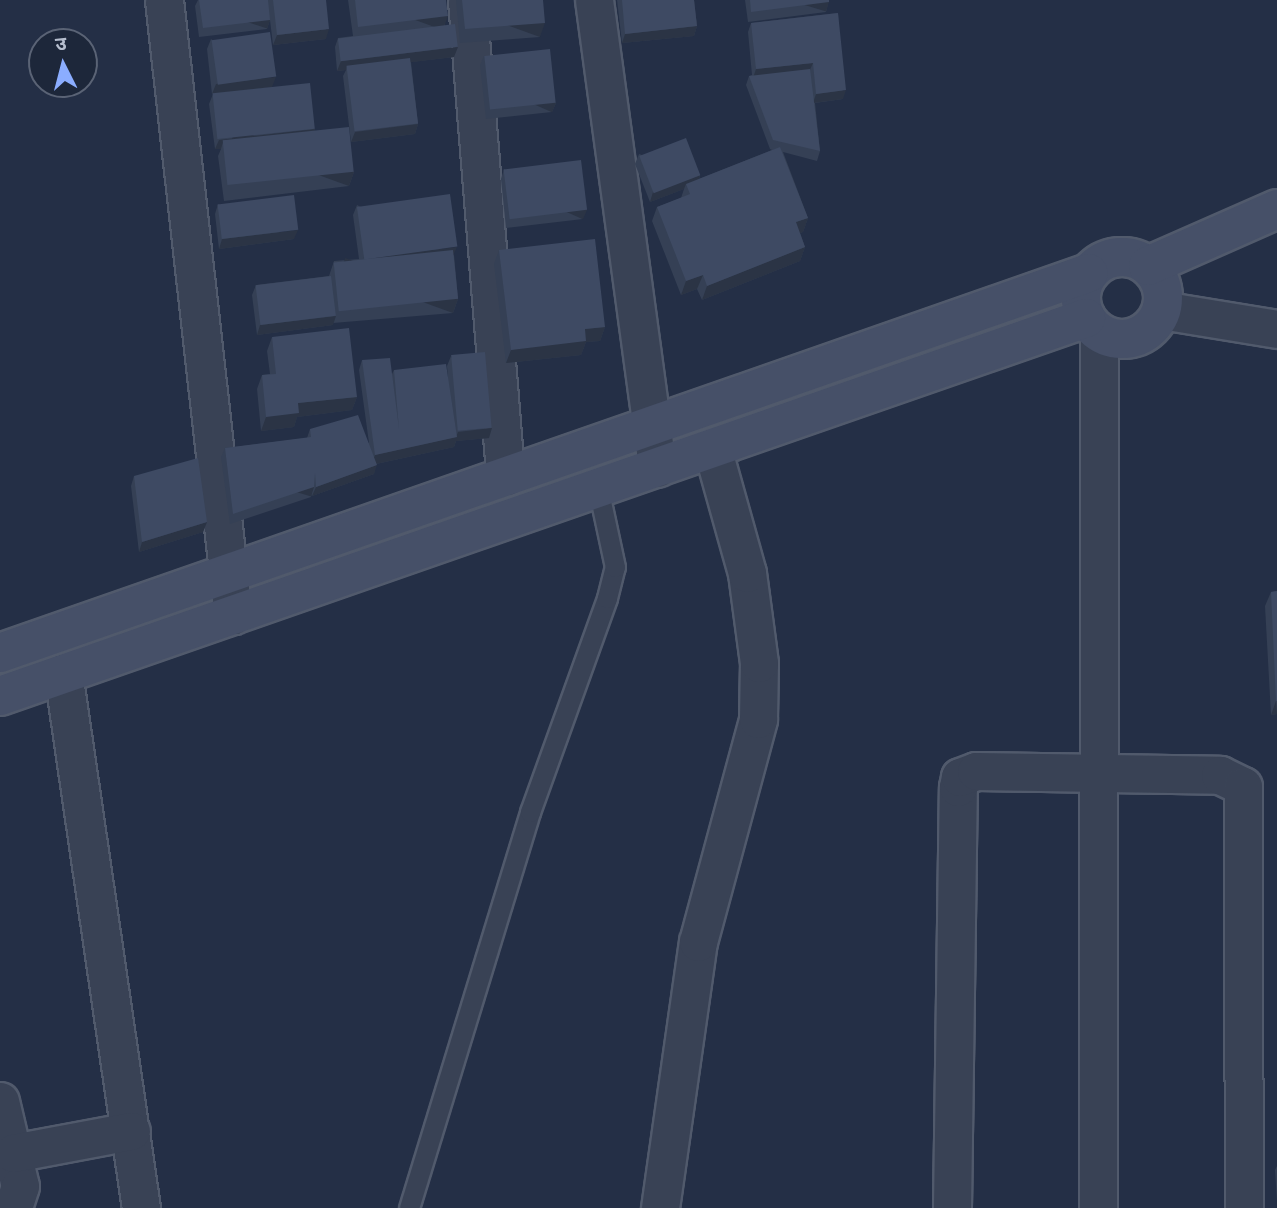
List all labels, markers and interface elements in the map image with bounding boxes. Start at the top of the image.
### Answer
north arrow [28,28,98,98]
text: उ [54,32,68,56]

